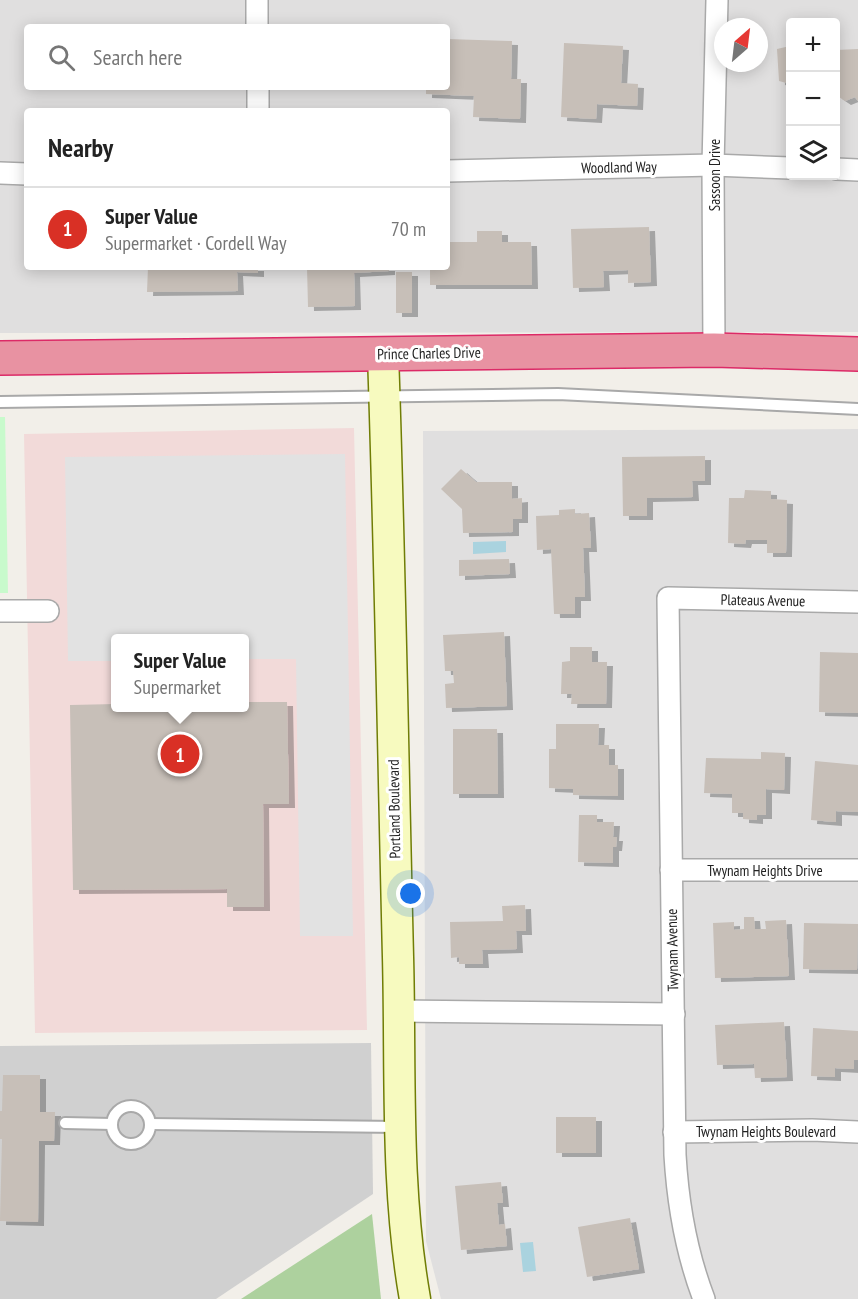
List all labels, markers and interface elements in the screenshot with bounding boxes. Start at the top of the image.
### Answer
north arrow [714,18,768,72]
map controls [786,18,840,180]
button: + [786,18,840,72]
search box [24,24,450,90]
icon: search [45,41,78,74]
text: Search here [93,43,182,71]
button: − [786,72,840,126]
button: layers [786,126,840,180]
text: Nearby [48,131,113,164]
street label: Sassoon Drive [705,139,724,211]
street label: Woodland Way [581,157,657,177]
text: Super Value [105,202,198,230]
text: 1 [63,216,72,242]
text: 70 m [391,216,426,242]
text: Supermarket · Cordell Way [105,230,286,256]
street label: Prince Charles Drive [377,343,481,363]
street label: Plateaus Avenue [720,590,806,610]
popup [111,634,249,712]
text: Super Value [134,646,226,674]
text: Supermarket [134,674,221,700]
pin: 1 [160,732,200,777]
street label: Portland Boulevard [384,759,404,859]
street label: Twynam Heights Drive [707,861,823,880]
your location [396,879,425,908]
street label: Twynam Avenue [662,908,682,992]
street label: Twynam Heights Boulevard [696,1122,836,1141]

